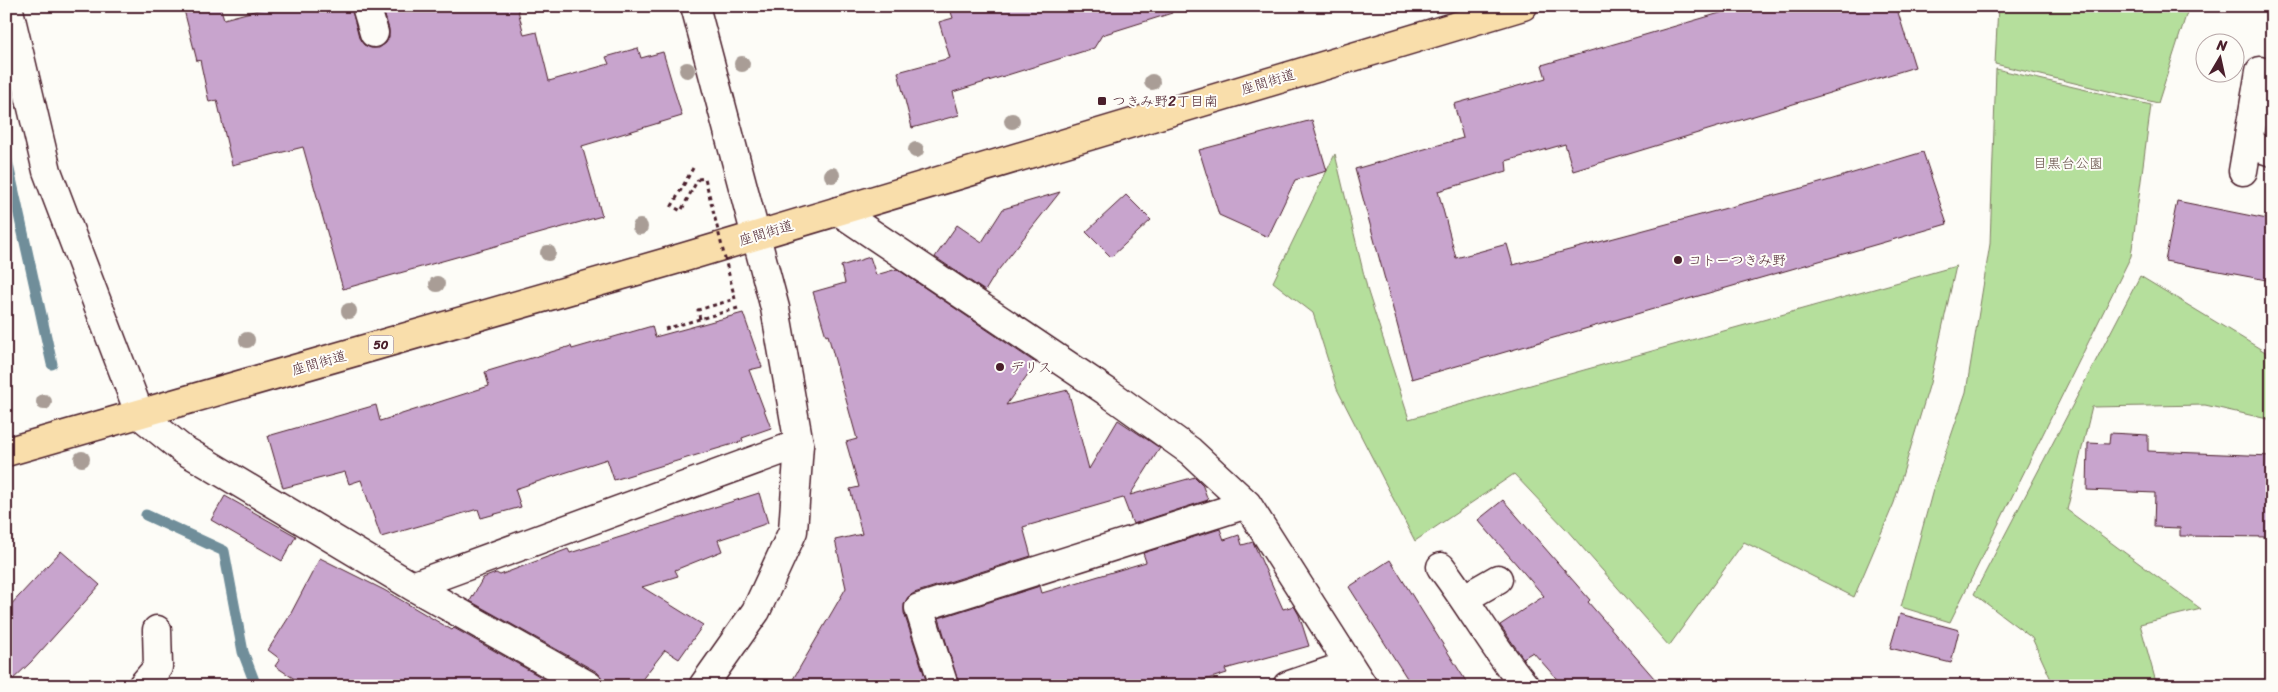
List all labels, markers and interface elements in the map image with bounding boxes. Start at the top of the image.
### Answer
north arrow [2196,32,2246,82]
text: N [2214,32,2229,59]
street label: 座間街道 [1238,62,1298,102]
place label: つきみ野2丁目南 [1112,89,1218,114]
marker: つきみ野2丁目南 [1096,95,1108,107]
park label: 目黒台公園 [2033,151,2103,176]
street label: 座間街道 [736,213,796,253]
place label: コトーつきみ野 [1688,248,1786,273]
marker: コトーつきみ野 [1672,254,1684,266]
road number: 50 [368,336,394,354]
street label: 座間街道 [289,343,349,383]
place label: デリス [1010,355,1052,380]
marker: デリス [994,361,1006,373]

